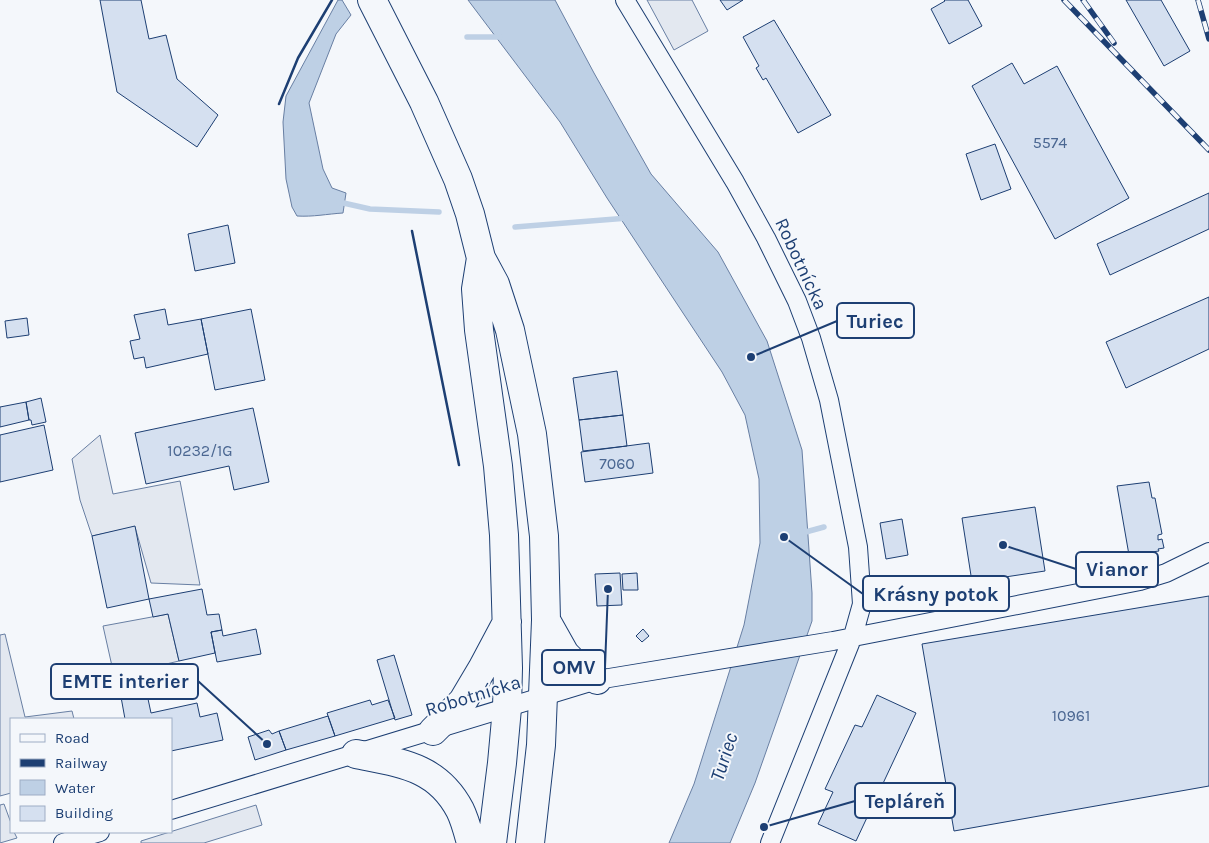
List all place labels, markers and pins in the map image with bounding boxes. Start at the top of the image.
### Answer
callout: Turiec [837,303,914,338]
callout: Vianor [1076,552,1158,587]
callout: Krásny potok [863,576,1009,611]
callout: OMV [542,650,605,685]
callout: EMTE interier [51,664,198,699]
callout: Tepláreň [855,783,955,818]

